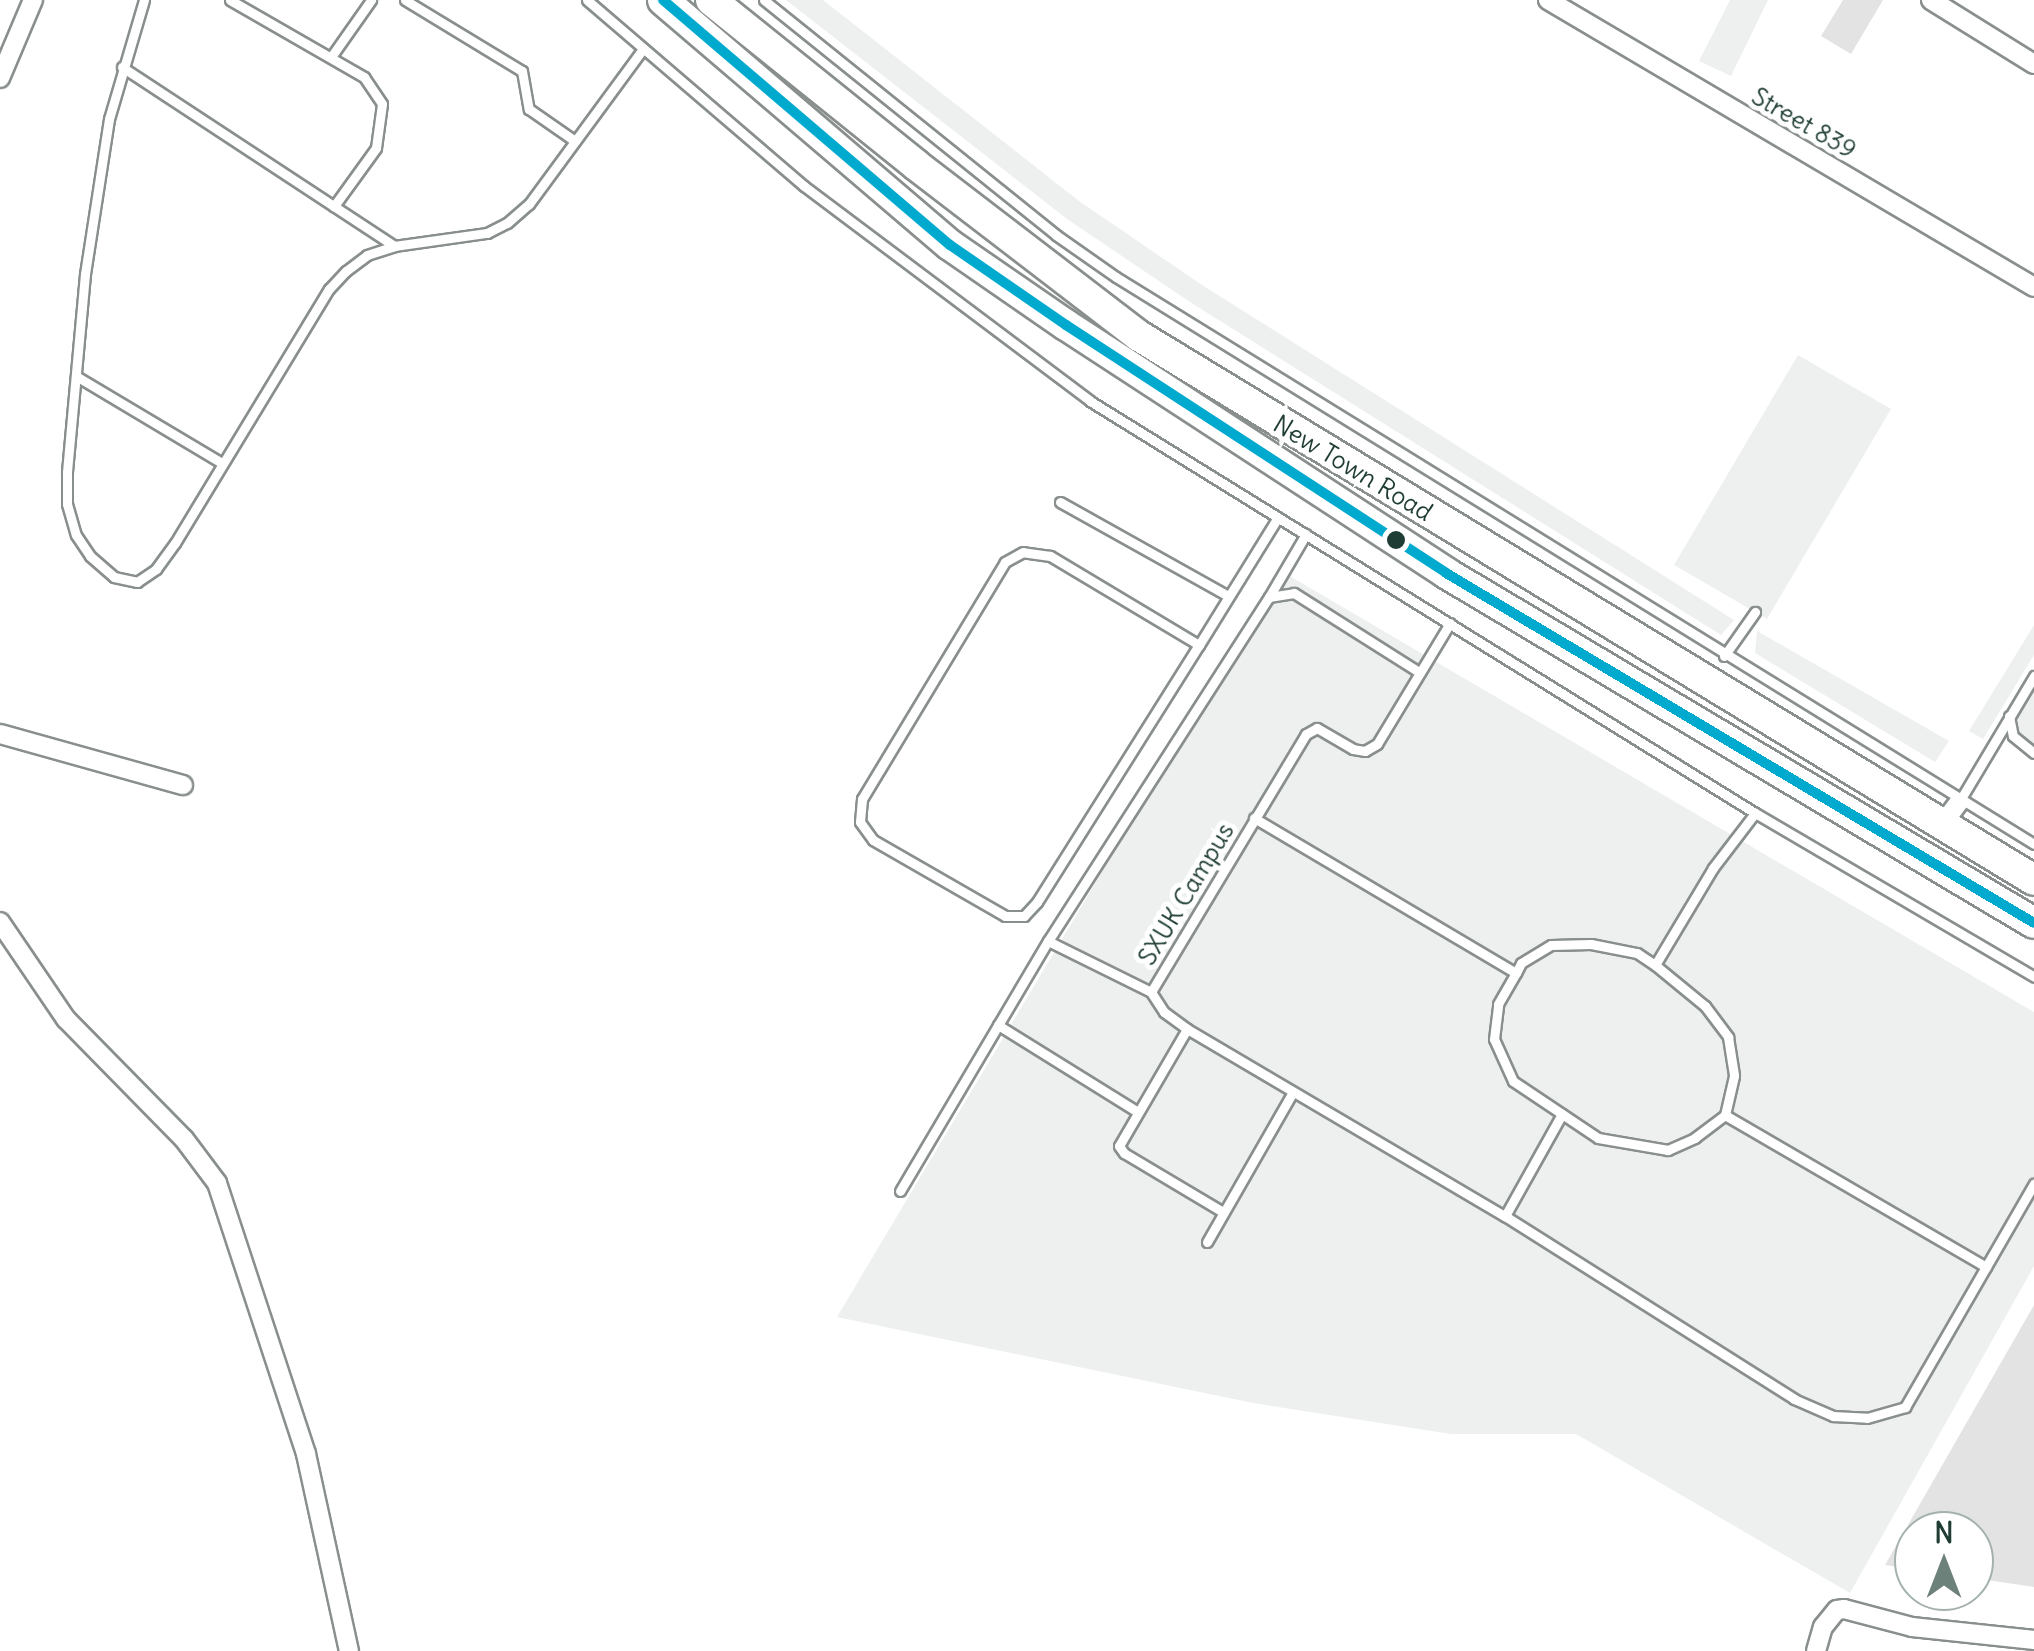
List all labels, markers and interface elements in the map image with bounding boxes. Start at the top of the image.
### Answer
street label: Street 839 [1746,81,1862,165]
street label: New Town Road [1268,409,1438,527]
unlabelled marker [1386,530,1406,550]
street label: SXUK Campus [1132,817,1240,971]
north arrow [1894,1511,1994,1611]
text: N [1934,1515,1954,1551]

